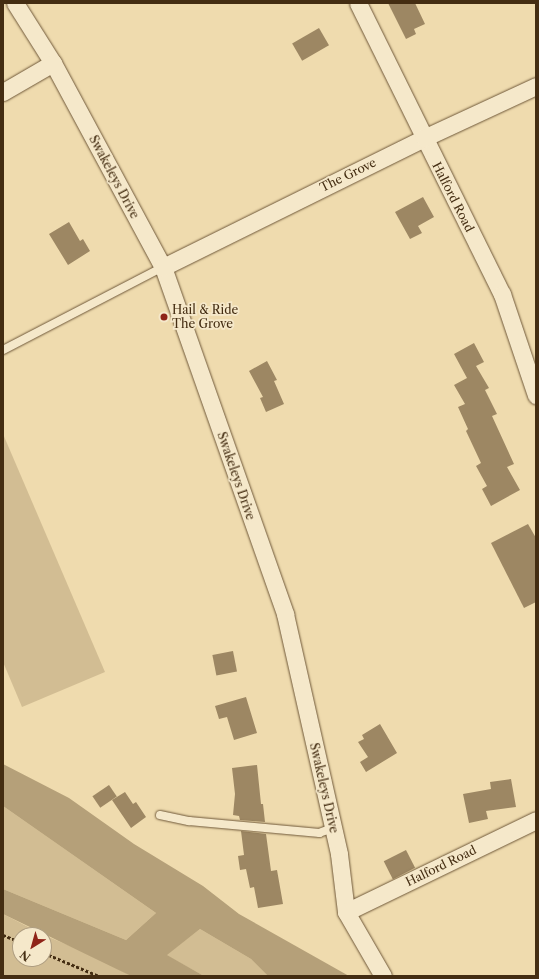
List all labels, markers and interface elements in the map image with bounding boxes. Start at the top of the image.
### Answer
street label: Swakeleys Drive [86,133,142,221]
street label: The Grove [317,155,379,195]
street label: Halford Road [429,160,477,234]
place label: Hail & Ride The Grove [172,303,238,331]
marker: Hail & Ride The Grove [159,312,169,322]
street label: Swakeleys Drive [214,430,258,522]
street label: Swakeleys Drive [307,741,341,835]
street label: Halford Road [403,843,479,889]
north arrow [12,927,52,967]
text: N [17,947,33,964]

